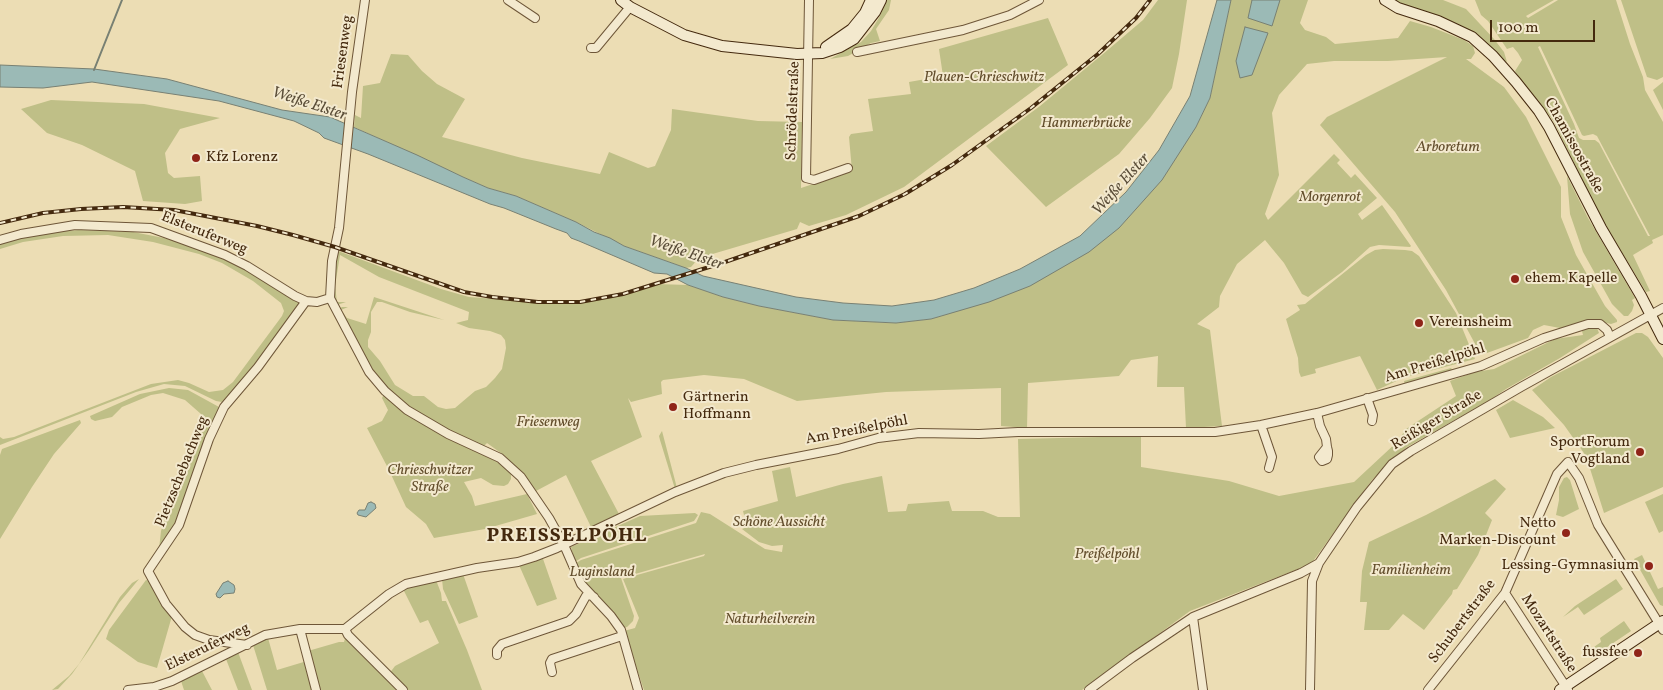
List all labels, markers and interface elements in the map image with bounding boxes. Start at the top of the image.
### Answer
scale bar [1493,10,1598,42]
street label: Friesenweg [330,14,358,90]
text: 100 m [1498,18,1538,39]
street label: Schrödelstraße [783,61,805,161]
park label: Plauen-Chrieschwitz [924,69,1044,87]
water label: Weiße Elster [269,84,349,126]
street label: Chamissostraße [1539,95,1607,197]
park label: Hammerbrücke [1041,115,1131,133]
park label: Arboretum [1416,139,1480,157]
place label: Kfz Lorenz [206,149,278,167]
water label: Weiße Elster [1089,150,1155,220]
marker: Kfz Lorenz [190,152,202,164]
park label: Morgenrot [1299,189,1361,207]
street label: Elsteruferweg [158,208,250,260]
water label: Weiße Elster [646,232,726,276]
place label: ehem. Kapelle [1525,270,1617,288]
marker: ehem. Kapelle [1509,273,1521,285]
place label: Vereinsheim [1429,314,1512,332]
marker: Vereinsheim [1413,317,1425,329]
street label: Am Preißelpöhl [1383,340,1487,388]
street label: Reißiger Straße [1388,387,1486,455]
place label: Gärtnerin Hoffmann [683,389,751,424]
marker: Gärtnerin Hoffmann [667,401,679,413]
street label: Am Preißelpöhl [804,412,910,450]
street label: Pietzschebachweg [152,414,214,530]
park label: Friesenweg [516,414,580,432]
place label: SportForum Vogtland [1550,434,1630,469]
marker: SportForum Vogtland [1634,446,1646,458]
park label: Chrieschwitzer Straße [387,462,473,497]
park label: Schöne Aussicht [733,514,825,532]
place label: Netto Marken-Discount [1439,515,1556,550]
district label: PREISSELPÖHL [485,525,649,549]
marker: Netto Marken-Discount [1560,527,1572,539]
park label: Preißelpöhl [1075,546,1139,564]
place label: Lessing-Gymnasium [1501,557,1639,575]
marker: Lessing-Gymnasium [1643,560,1655,572]
park label: Familienheim [1371,562,1451,580]
park label: Luginsland [569,564,635,582]
street label: Schubertstraße [1426,576,1500,668]
street label: Mozartstraße [1516,591,1580,677]
park label: Naturheilverein [725,611,815,629]
street label: Elsteruferweg [163,620,253,676]
place label: fussfee [1582,644,1628,662]
marker: fussfee [1632,647,1644,659]

